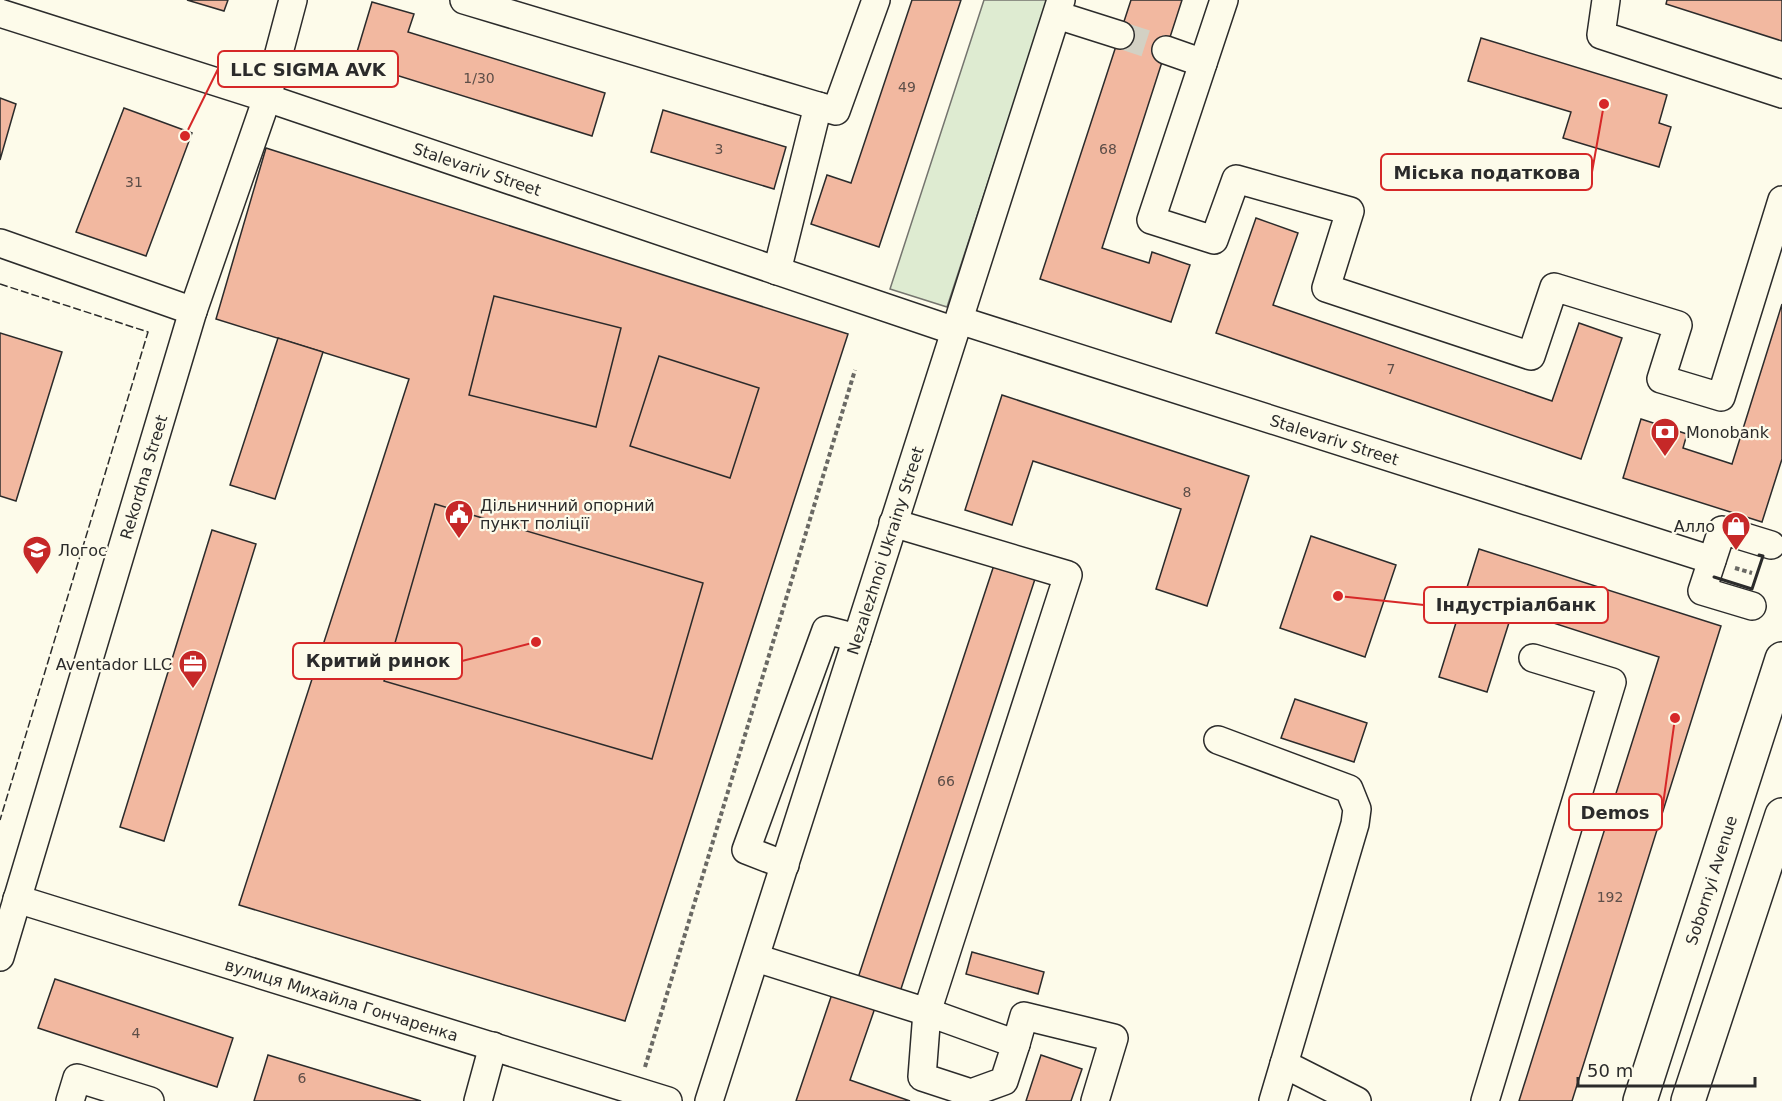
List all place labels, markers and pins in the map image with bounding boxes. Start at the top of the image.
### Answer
callout: LLC SIGMA AVK [218,51,398,87]
callout: Міська податкова [1381,154,1592,190]
bank icon: Monobank [1649,416,1681,458]
place label: Monobank [1686,423,1770,442]
place label: Дільничний опорний пункт поліції [480,496,655,533]
public building icon: Дільничний опорний пункт поліції [443,498,475,540]
shop icon: Алло [1720,510,1752,552]
place label: Алло [1674,517,1715,536]
school or university icon: Логос [21,534,53,576]
place label: Логос [58,541,107,560]
callout: Індустріалбанк [1424,587,1608,623]
callout: Критий ринок [293,643,462,679]
office icon: Aventador LLC [177,648,209,690]
place label: Aventador LLC [56,655,172,674]
callout: Demos [1569,794,1662,830]

